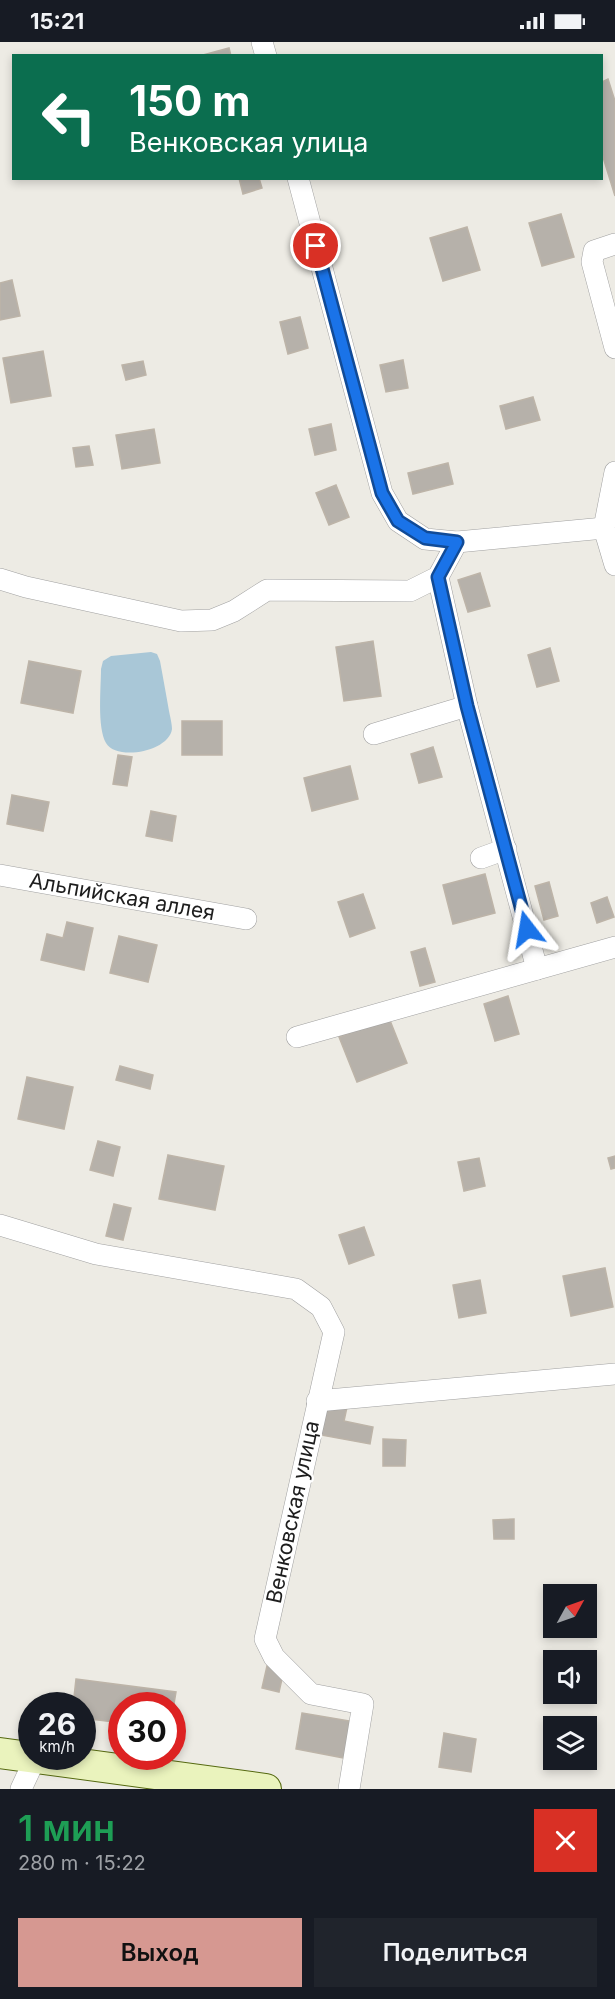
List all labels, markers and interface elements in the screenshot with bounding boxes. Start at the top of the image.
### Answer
text: 15:21 [30,8,84,34]
text: 150 m [129,75,251,126]
icon: left [30,78,108,156]
text: Венковская улица [129,126,368,159]
pin [290,220,341,271]
icon: arrive [299,229,332,262]
street label: Альпийская аллея [27,867,217,925]
position arrow [495,897,559,961]
street label: Венковская улица [261,1418,324,1606]
north arrow [543,1584,597,1638]
map controls [543,1584,597,1770]
button: sound [543,1650,597,1704]
speed limit sign: 30 [108,1692,186,1770]
text: 26 [38,1706,76,1742]
button: layers [543,1716,597,1770]
text: km/h [39,1737,75,1756]
text: 1 мин [18,1806,115,1850]
button: close [534,1809,597,1872]
text: 280 m · 15:22 [18,1851,146,1875]
button: Выход [18,1918,302,1987]
button: Поделиться [314,1918,597,1987]

